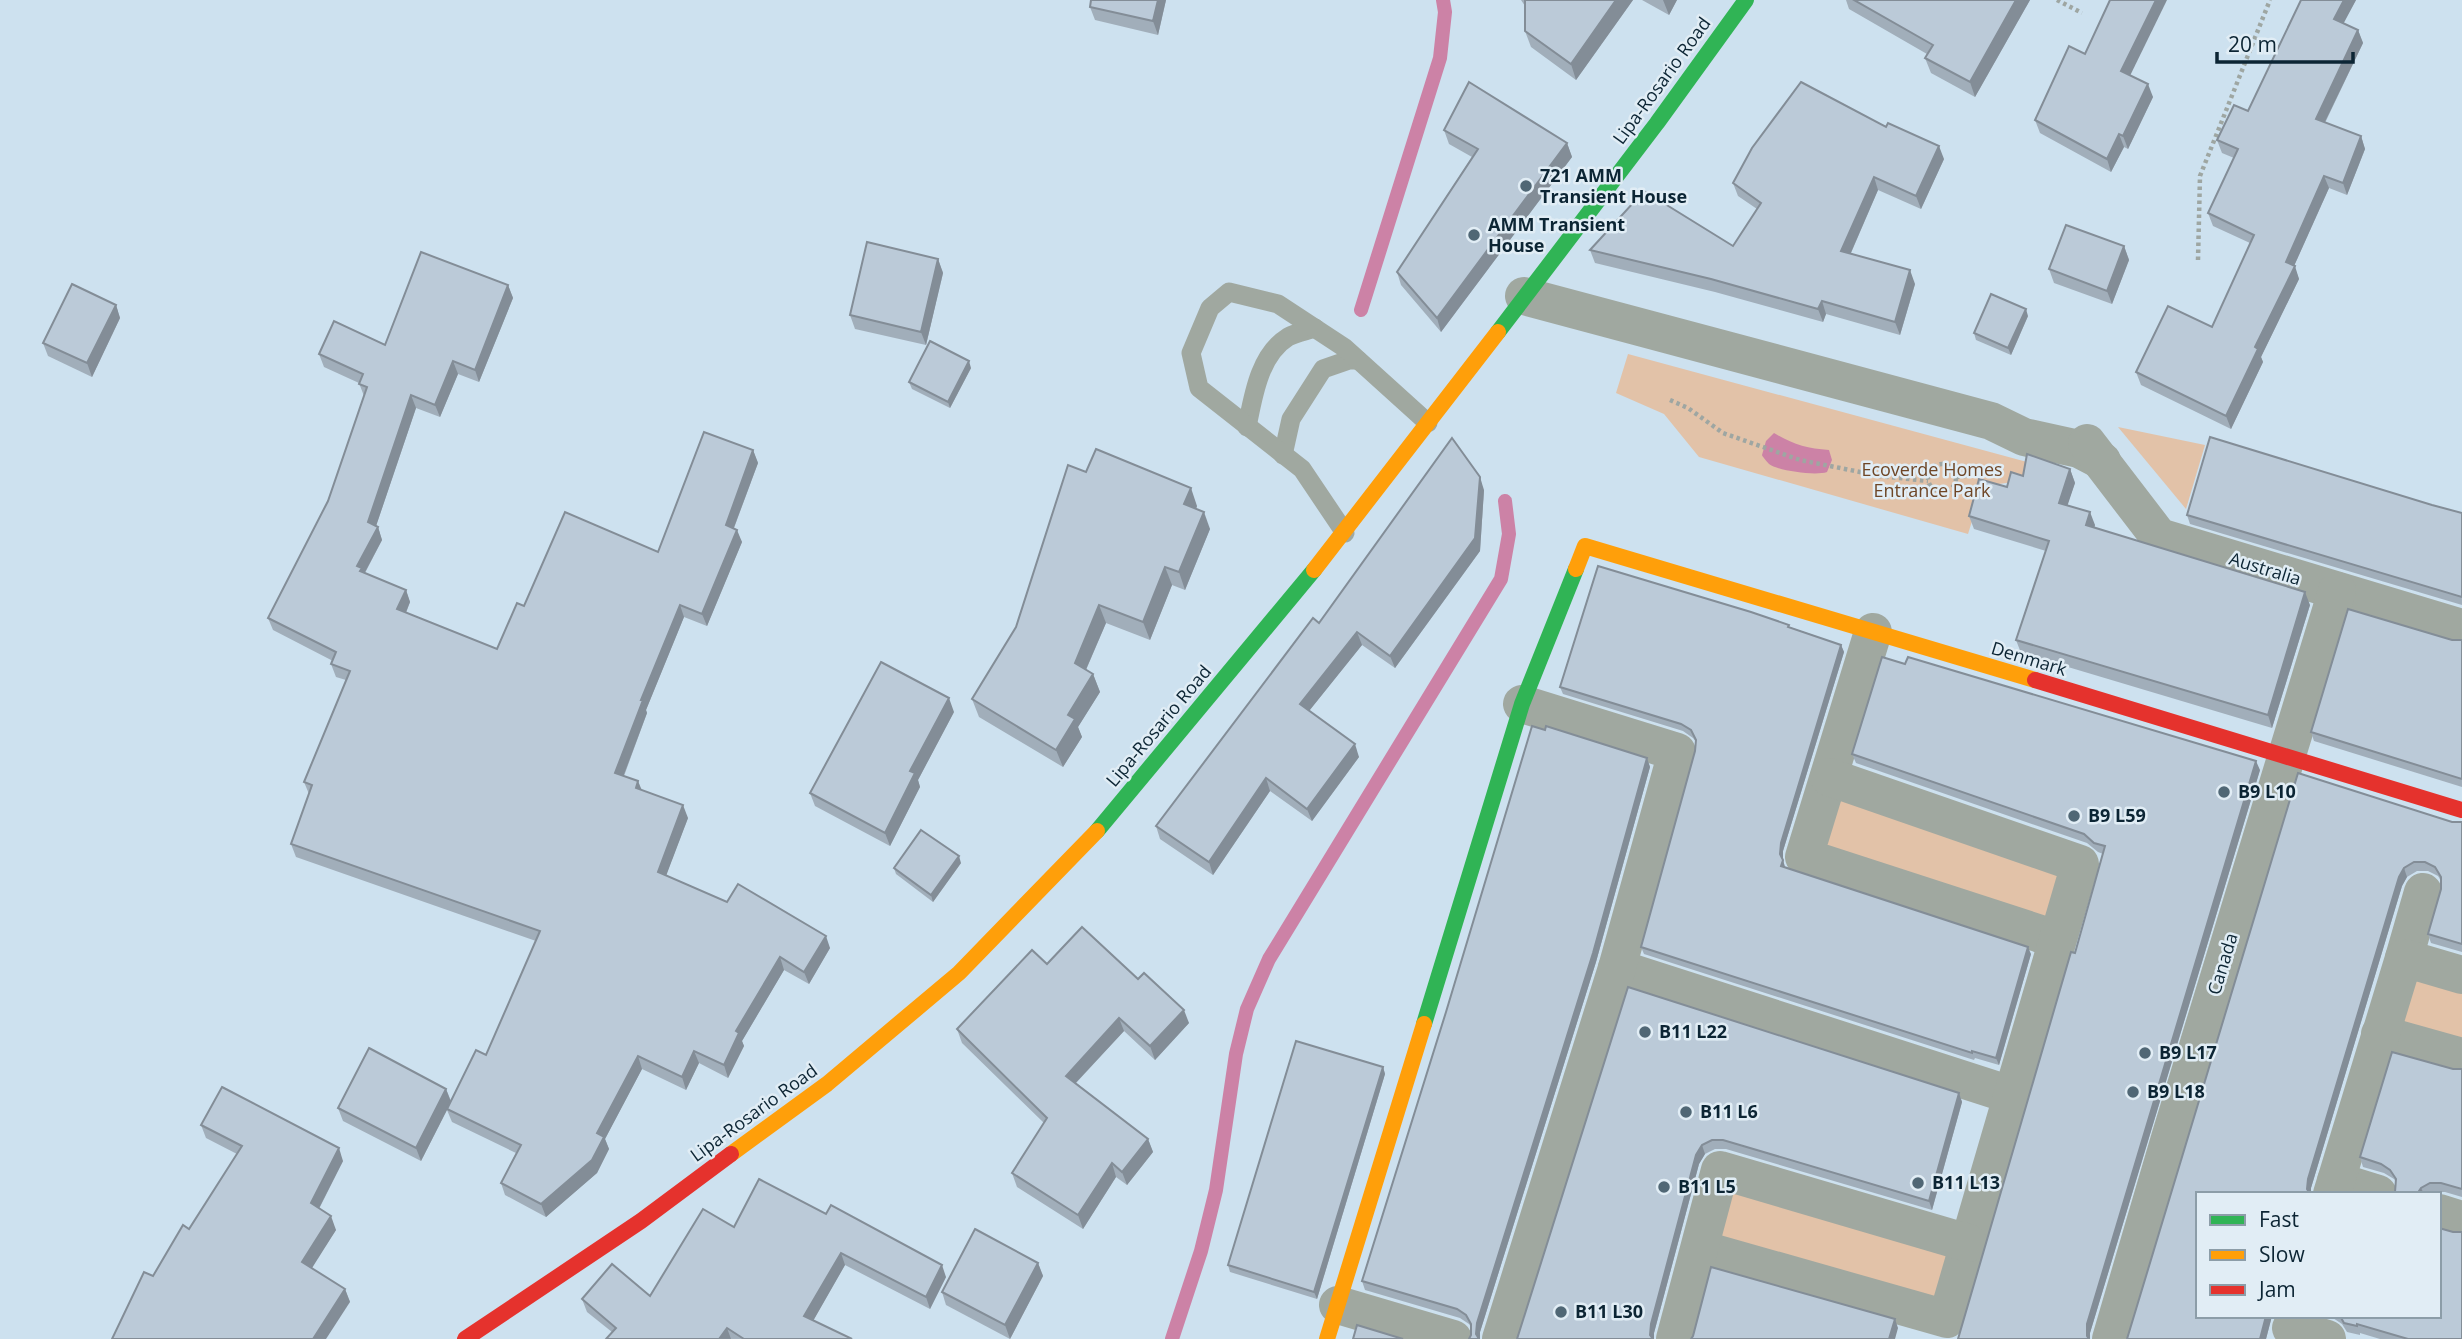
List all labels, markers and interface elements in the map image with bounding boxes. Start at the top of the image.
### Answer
street label: Lipa-Rosario Road [1607,12,1715,149]
scale bar [2217,21,2354,65]
text: 20 m [2228,30,2277,58]
place label: 721 AMM Transient House [1540,163,1687,208]
marker: 721 AMM Transient House [1518,178,1534,194]
place label: AMM Transient House [1488,212,1625,257]
marker: AMM Transient House [1466,227,1482,243]
park label: Ecoverde Homes Entrance Park [1861,457,2003,502]
street label: Australia [2226,546,2304,590]
street label: Denmark [1989,635,2070,681]
street label: Lipa-Rosario Road [1100,660,1216,791]
place label: B9 L10 [2238,779,2296,803]
marker: B9 L10 [2216,784,2232,800]
place label: B9 L59 [2088,803,2146,827]
marker: B9 L59 [2066,808,2082,824]
street label: Canada [2201,930,2243,998]
place label: B11 L22 [1659,1019,1727,1043]
marker: B11 L22 [1637,1024,1653,1040]
place label: B9 L17 [2159,1040,2217,1064]
marker: B9 L17 [2137,1045,2153,1061]
street label: Lipa-Rosario Road [685,1058,822,1166]
place label: B9 L18 [2147,1079,2205,1103]
marker: B9 L18 [2125,1084,2141,1100]
place label: B11 L6 [1700,1099,1758,1123]
marker: B11 L6 [1678,1104,1694,1120]
place label: B11 L13 [1932,1170,2000,1194]
place label: B11 L5 [1678,1174,1736,1198]
marker: B11 L13 [1910,1175,1926,1191]
marker: B11 L5 [1656,1179,1672,1195]
legend [2196,1192,2441,1318]
text: Fast [2259,1205,2299,1233]
text: Slow [2259,1240,2305,1268]
text: Jam [2257,1275,2296,1303]
place label: B11 L30 [1575,1299,1643,1323]
marker: B11 L30 [1553,1304,1569,1320]

